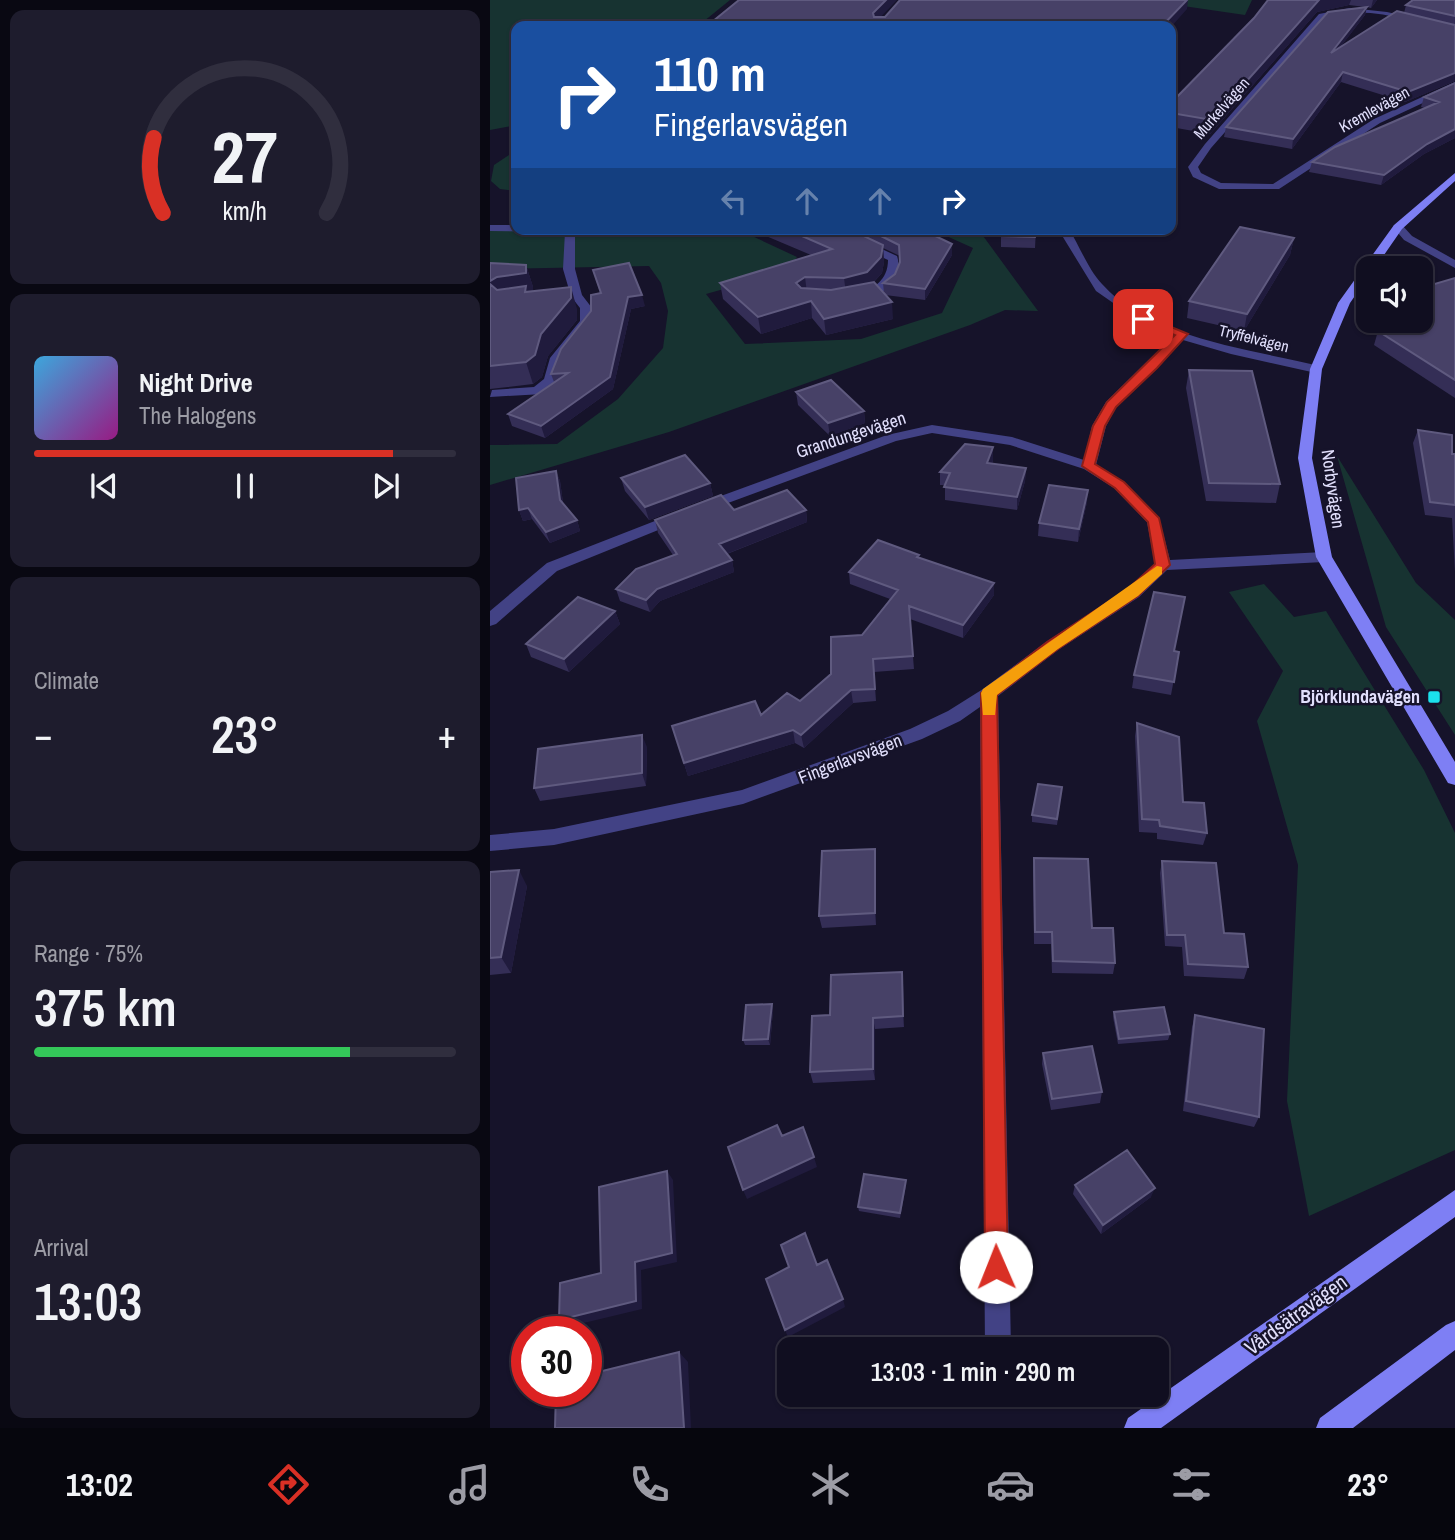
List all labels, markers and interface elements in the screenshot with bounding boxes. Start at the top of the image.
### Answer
text: 110 m [654,40,766,106]
icon: right [539,49,630,140]
street label: Murkelvägen [1188,72,1254,144]
street label: Kremlevägen [1335,81,1413,137]
text: Fingerlavsvägen [654,103,848,146]
text: 27 [212,108,278,206]
icon: left [715,182,753,220]
icon: ahead [788,182,826,220]
icon: ahead [861,182,899,220]
icon: right [934,182,972,220]
text: km/h [223,194,267,228]
map controls [1356,256,1433,333]
button: sound [1356,256,1433,333]
pin [1113,289,1173,349]
icon: arrive [1124,300,1162,338]
street label: Tryffelvägen [1217,319,1291,357]
text: Night Drive [139,365,253,400]
text: The Halogens [139,400,256,431]
street label: Grandungevägen [793,405,909,464]
street label: Norbyvägen [1316,448,1351,530]
icon: previous [85,467,123,505]
icon: pause [226,467,264,505]
icon: next [367,467,405,505]
text: Climate [34,665,99,696]
place label: Björklundavägen [1300,684,1420,709]
marker: Björklundavägen [1426,689,1442,705]
text: 23° [211,699,279,769]
text: − [34,709,52,760]
text: + [438,709,456,760]
street label: Fingerlavsvägen [794,727,905,790]
text: Range · 75% [34,938,143,969]
text: 375 km [34,972,177,1042]
position arrow [959,1230,1033,1304]
text: Arrival [34,1232,89,1263]
text: 13:03 [34,1266,142,1336]
street label: Vårdsätravägen [1239,1268,1353,1362]
speed limit sign: 30 [511,1316,602,1407]
text: 13:03 · 1 min · 290 m [871,1354,1075,1389]
icon: directions [264,1460,313,1509]
icon: music [445,1460,494,1509]
icon: phone [625,1460,674,1509]
icon: climate [806,1460,855,1509]
icon: car [986,1460,1035,1509]
icon: filters [1167,1460,1216,1509]
text: 13:02 [66,1463,133,1506]
text: 23° [1347,1463,1389,1506]

